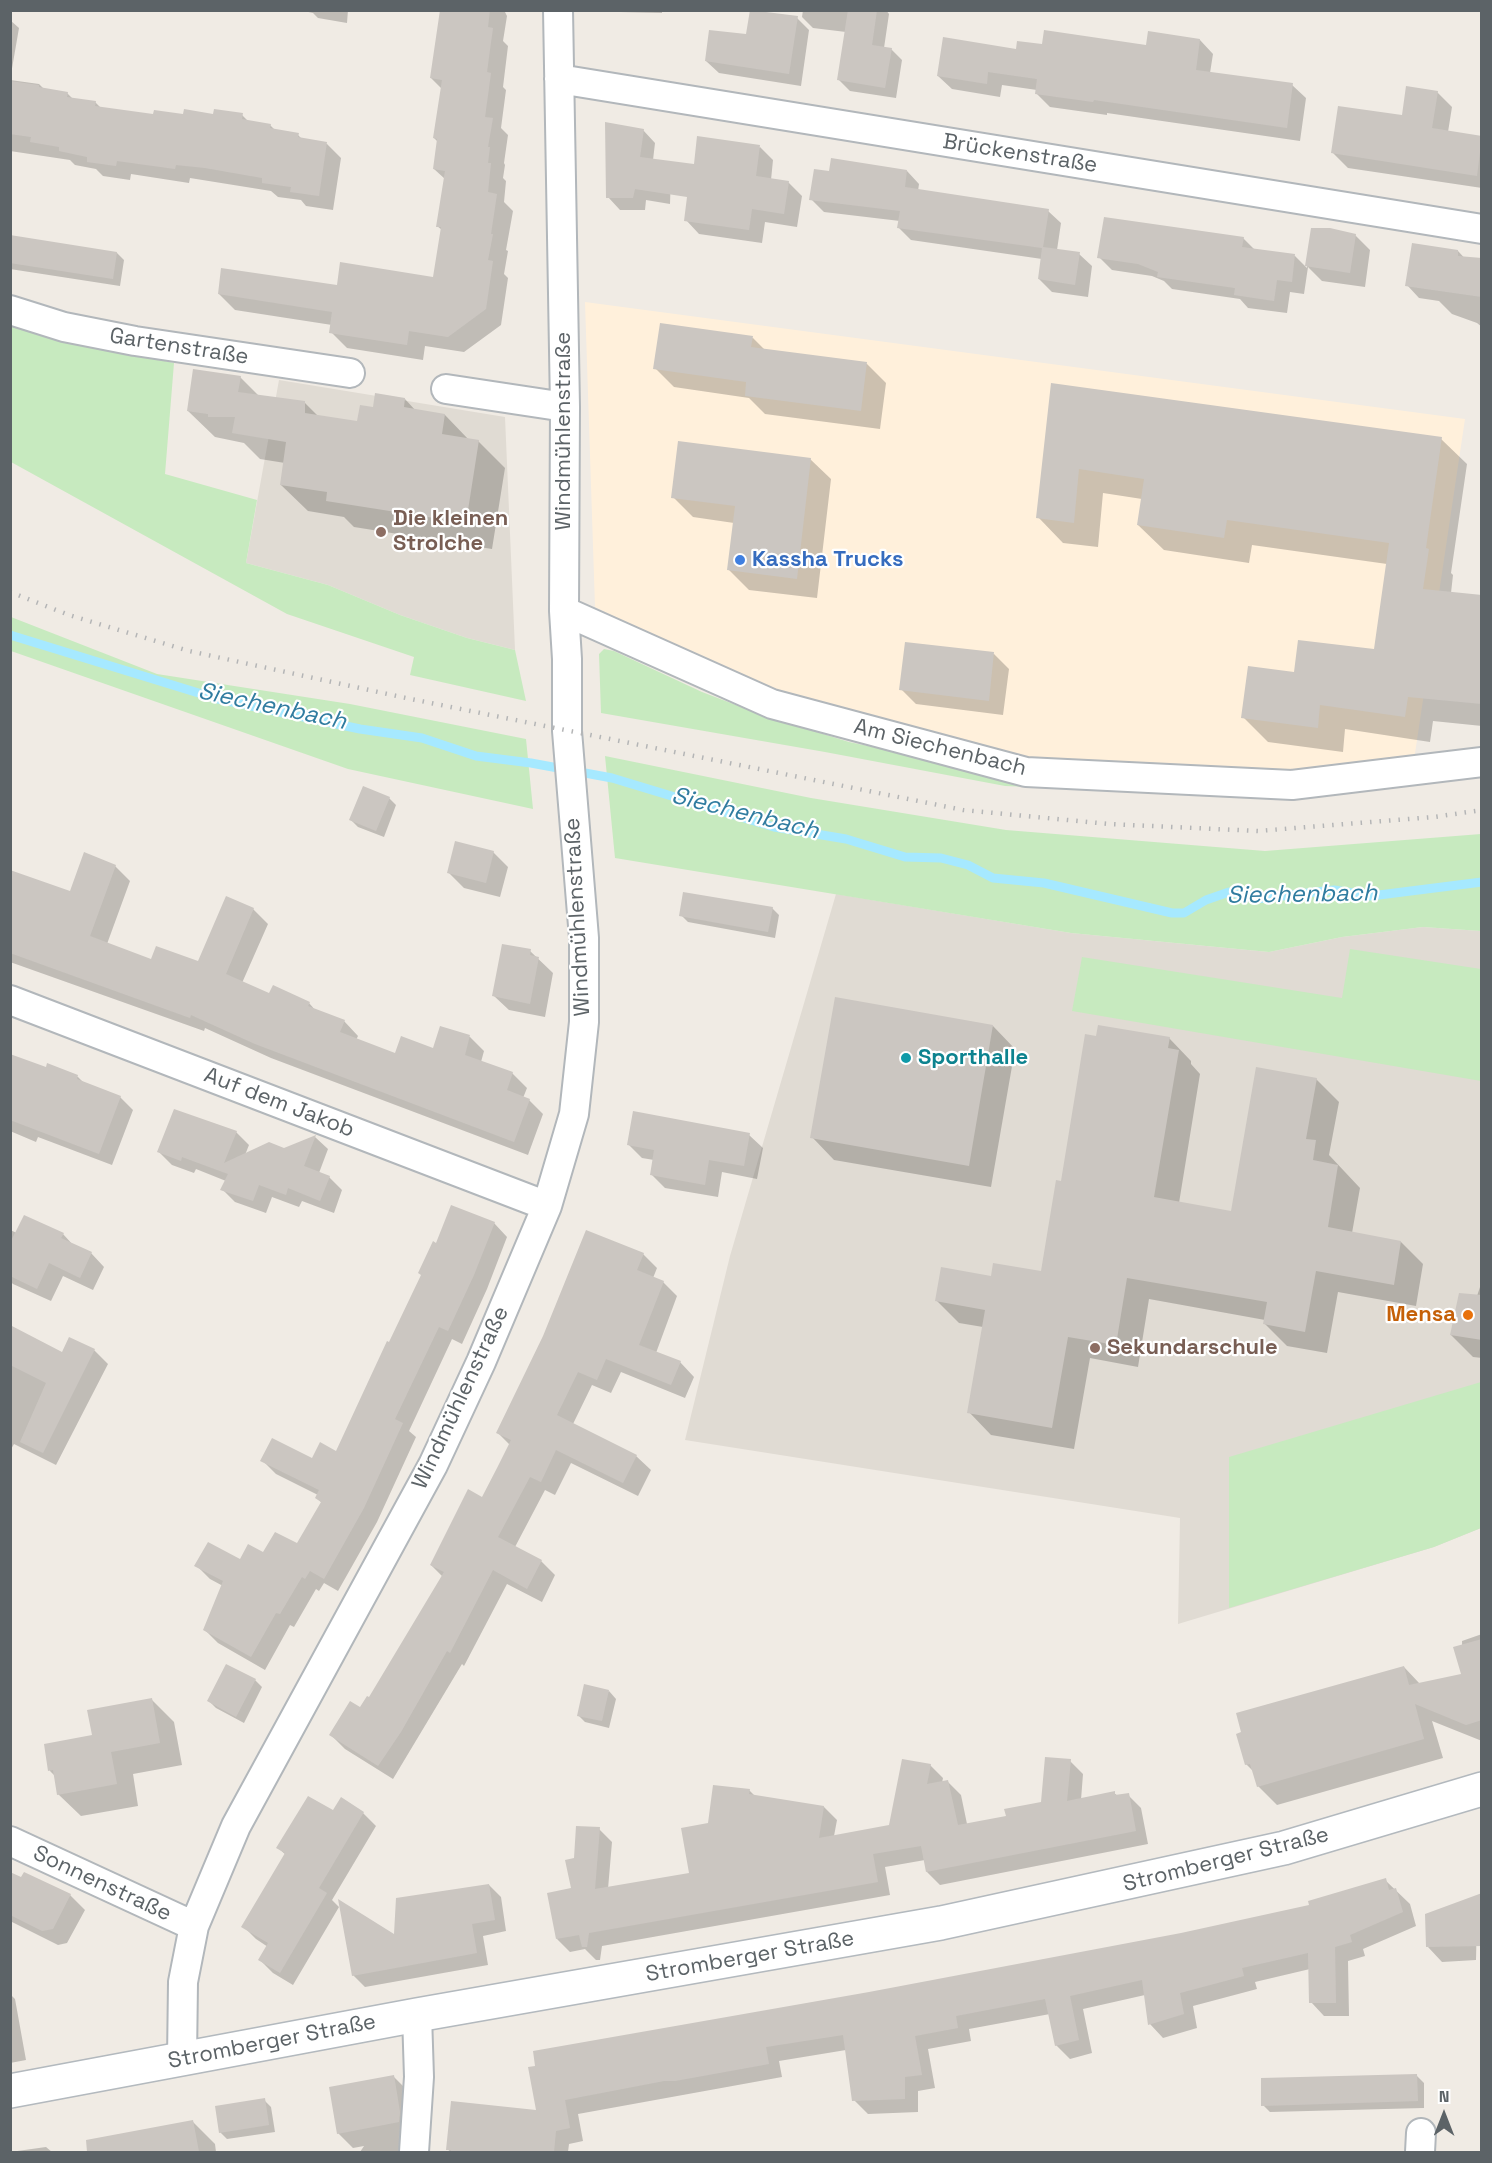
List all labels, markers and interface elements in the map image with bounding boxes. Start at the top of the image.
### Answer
street label: Brückenstraße [941,129,1099,179]
street label: Gartenstraße [108,323,250,371]
street label: Windmühlenstraße [551,332,577,530]
place label: Die kleinen Strolche [393,506,508,558]
marker: Die kleinen Strolche [374,525,388,539]
place label: Kassha Trucks [752,547,904,573]
marker: Kassha Trucks [733,553,747,567]
water label: Siechenbach [195,677,349,737]
street label: Am Siechenbach [851,714,1029,782]
water label: Siechenbach [668,782,822,846]
street label: Windmühlenstraße [560,817,596,1017]
water label: Siechenbach [1226,879,1378,911]
place label: Sporthalle [918,1045,1028,1071]
marker: Sporthalle [899,1051,913,1065]
street label: Auf dem Jakob [200,1062,358,1144]
street label: Windmühlenstraße [407,1302,515,1494]
place label: Mensa [1386,1302,1456,1328]
marker: Mensa [1461,1308,1475,1322]
place label: Sekundarschule [1107,1335,1278,1361]
marker: Sekundarschule [1088,1341,1102,1355]
street label: Stromberger Straße [1120,1822,1332,1898]
street label: Sonnenstraße [29,1840,175,1928]
street label: Stromberger Straße [644,1926,856,1988]
street label: Stromberger Straße [166,2009,378,2075]
north arrow [1414,2085,1474,2145]
text: N [1439,2086,1449,2107]

